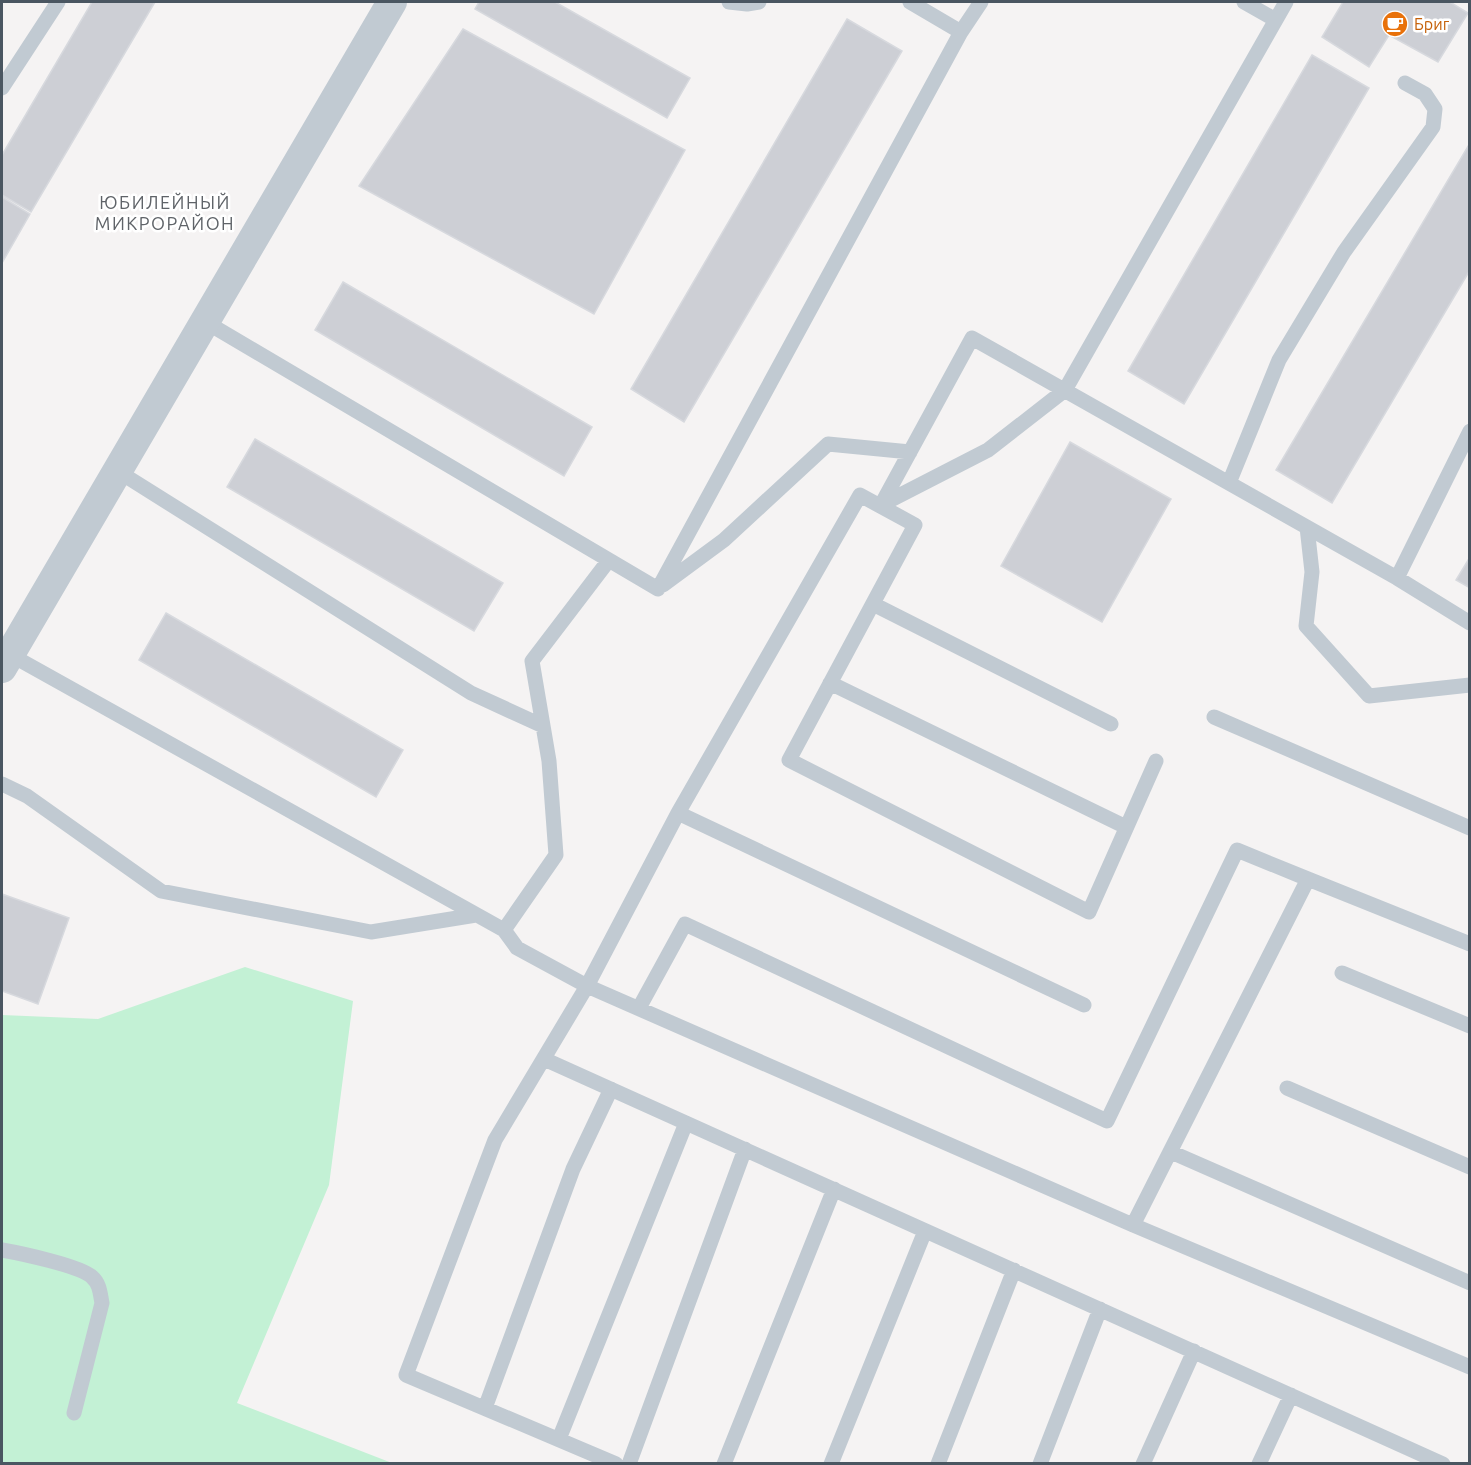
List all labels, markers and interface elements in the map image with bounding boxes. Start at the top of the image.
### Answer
cafe icon: Бриг [1380,9,1410,39]
place label: Бриг [1414,15,1450,33]
district label: ЮБИЛЕЙНЫЙ МИКРОРАЙОН [95,192,235,233]

